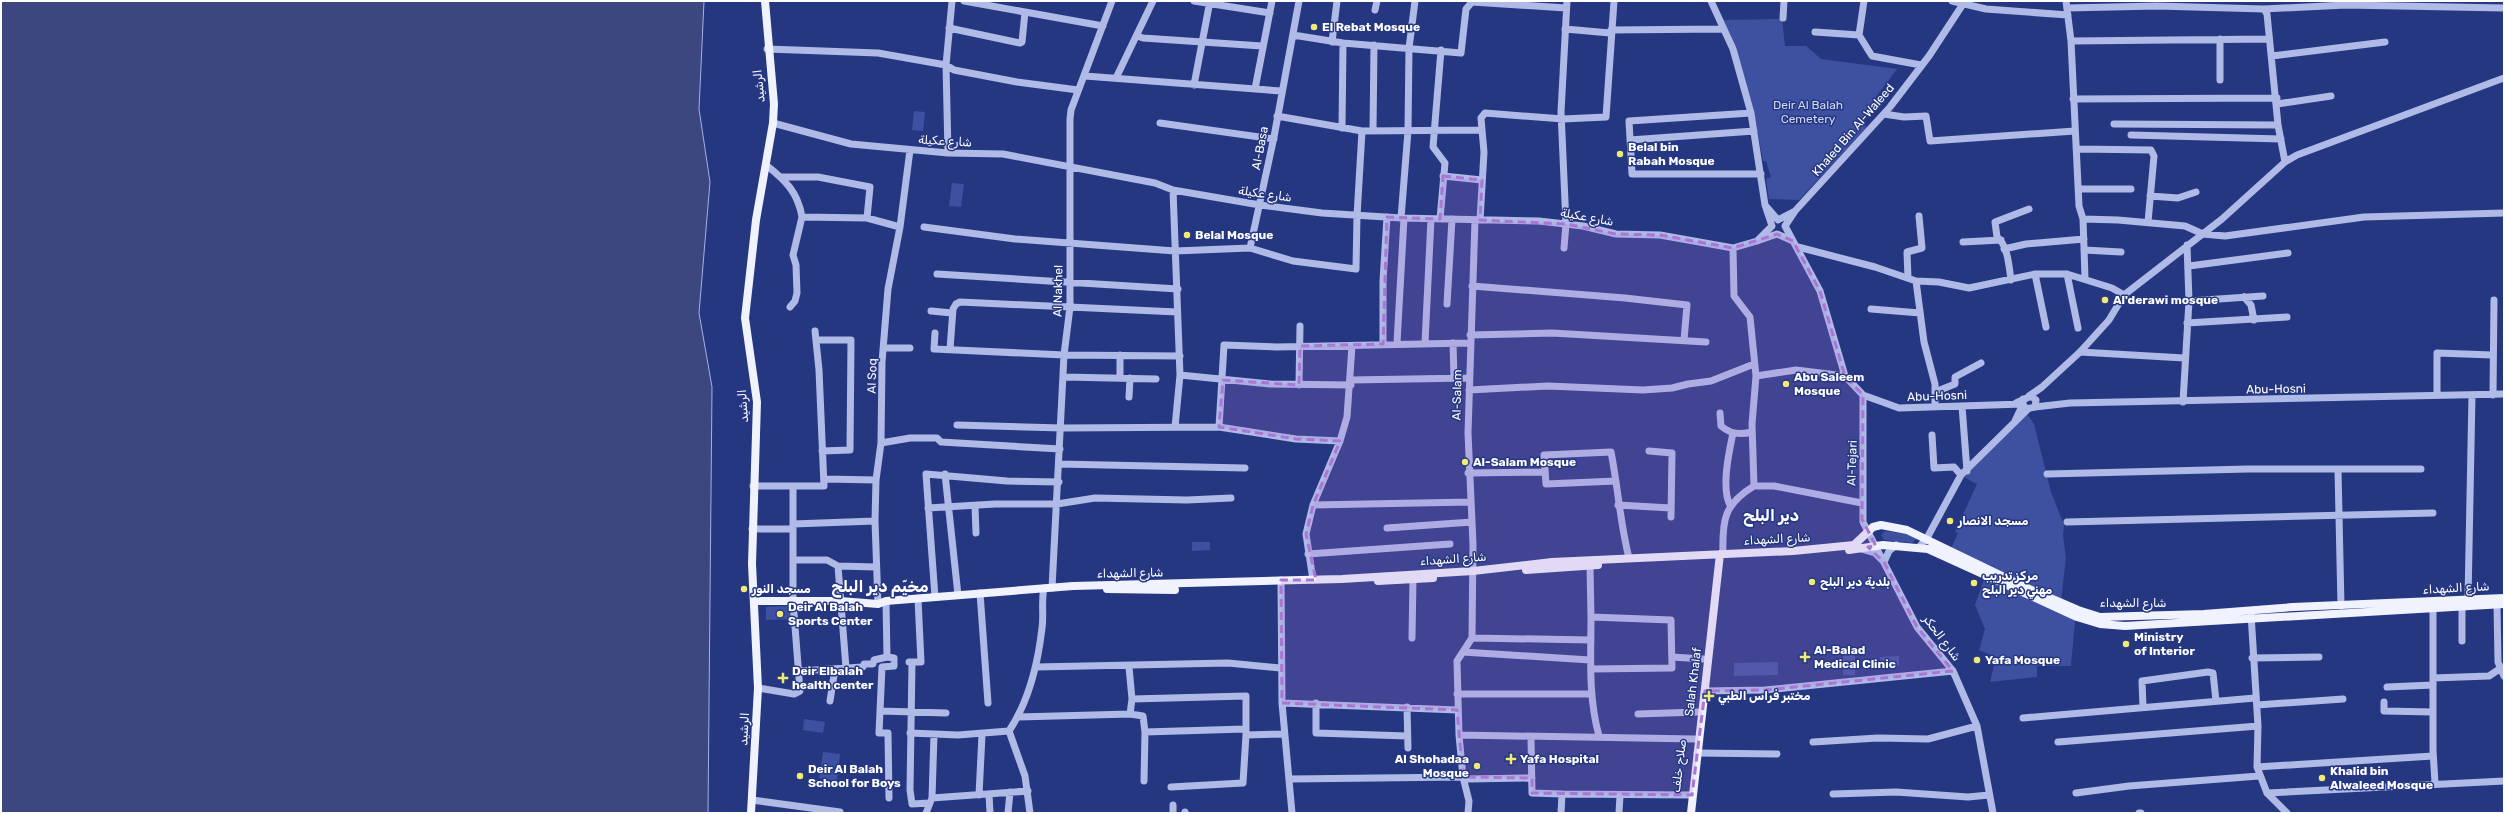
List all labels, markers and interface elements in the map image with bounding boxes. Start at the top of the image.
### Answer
place label: El Rebat Mosque [1322,20,1420,34]
marker: El Rebat Mosque [1309,22,1319,32]
street label: الرشيد [750,69,769,103]
street label: Khaled Bin Al-Waleed [1809,81,1897,179]
park label: Deir Al Balah Cemetery [1773,98,1843,126]
street label: Al-Basa [1249,125,1271,171]
street label: شارع عكيلة [918,133,972,151]
place label: Belal bin Rabah Mosque [1628,140,1715,168]
marker: Belal bin Rabah Mosque [1615,149,1625,159]
street label: شارع عكيلة [1237,183,1293,207]
street label: شارع عكيلة [1559,205,1615,231]
place label: Belal Mosque [1195,228,1273,242]
marker: Belal Mosque [1182,230,1192,240]
street label: Al Nakhel [1051,265,1065,317]
place label: Al'derawi mosque [2113,293,2218,307]
marker: Al'derawi mosque [2100,295,2110,305]
street label: Al Soq [864,358,880,394]
street label: Al-Salam [1450,369,1464,421]
place label: Abu Saleem Mosque [1794,370,1864,398]
marker: Abu Saleem Mosque [1781,379,1791,389]
street label: Abu-Hosni [2246,381,2306,397]
street label: Abu-Hosni [1907,388,1967,404]
street label: الرشيد [735,389,752,423]
street label: Al-Tejari [1844,440,1860,486]
place label: Al-Salam Mosque [1473,455,1576,469]
marker: Al-Salam Mosque [1460,457,1470,467]
district label: دير البلح [1743,506,1799,527]
place label: مسجد الانصار [1957,514,2028,528]
marker: مسجد الانصار [1945,516,1955,526]
street label: شارع الشهداء [1743,530,1811,550]
street label: شارع الشهداء [1419,550,1487,570]
street label: شارع الشهداء [1096,565,1164,583]
place label: مركز تدريب مهني دير البلح [1982,569,2052,599]
place label: بلدية دير البلح [1820,575,1890,591]
district label: مخيّم دير البلح [831,577,929,598]
marker: بلدية دير البلح [1807,577,1817,587]
marker: مركز تدريب مهني دير البلح [1969,578,1979,588]
street label: شارع الشهداء [2422,579,2490,599]
place label: مسجد النور [751,582,811,596]
marker: مسجد النور [739,584,749,594]
street label: شارع الشهداء [2100,596,2167,612]
place label: Deir Al Balah Sports Center [788,600,873,628]
marker: Deir Al Balah Sports Center [775,609,785,619]
street label: شارع الحكر [1918,611,1964,665]
place label: Ministry of Interior [2134,630,2195,658]
marker: Ministry of Interior [2121,639,2131,649]
place label: Al-Balad Medical Clinic [1814,643,1896,671]
street label: Salah Khalaf [1682,646,1704,717]
marker: Al-Balad Medical Clinic [1799,651,1811,663]
place label: Yafa Mosque [1985,653,2060,667]
marker: Yafa Mosque [1972,655,1982,665]
place label: Deir Elbalah health center [792,664,874,692]
marker: Deir Elbalah health center [777,672,789,684]
place label: مختبر فراس الطبي [1718,689,1810,705]
marker: مختبر فراس الطبي [1703,690,1715,702]
street label: الرشيد [736,712,753,746]
street label: صلاح خلف [1669,739,1691,794]
place label: Al Shohadaa Mosque [1395,752,1469,780]
place label: Yafa Hospital [1520,752,1599,766]
marker: Yafa Hospital [1505,753,1517,765]
marker: Al Shohadaa Mosque [1472,761,1482,771]
place label: Deir Al Balah School for Boys [808,762,901,790]
place label: Khalid bin Alwaleed Mosque [2330,764,2433,792]
marker: Deir Al Balah School for Boys [795,771,805,781]
marker: Khalid bin Alwaleed Mosque [2317,773,2327,783]

